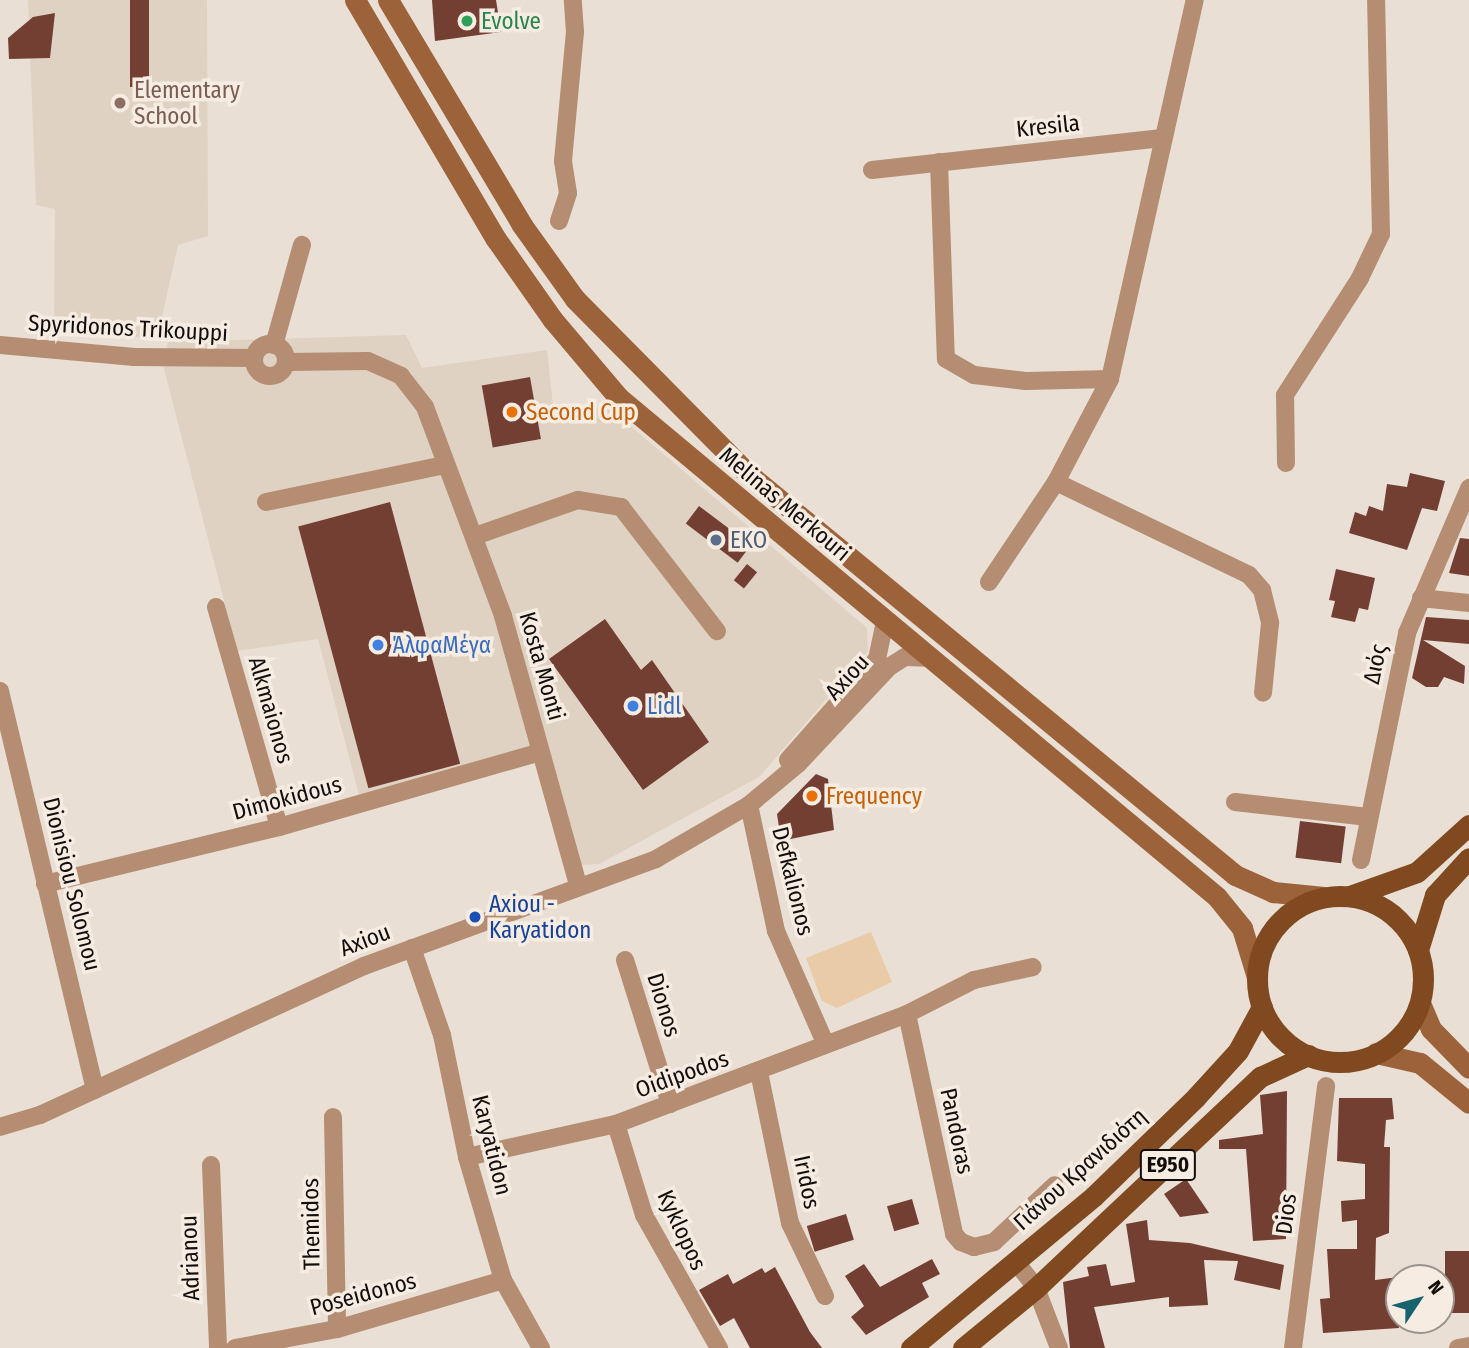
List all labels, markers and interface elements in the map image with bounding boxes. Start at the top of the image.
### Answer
place label: Evolve [481,7,541,35]
marker: Evolve [459,13,475,29]
place label: Elementary School [134,76,240,130]
marker: Elementary School [112,95,128,111]
street label: Kresila [1015,109,1081,143]
street label: Spyridonos Trikouppi [27,309,229,347]
place label: Second Cup [526,398,636,426]
marker: Second Cup [504,404,520,420]
street label: Melinas Merkouri [714,441,856,567]
place label: EKO [730,526,767,554]
marker: EKO [708,532,724,548]
street label: Kosta Monti [513,609,571,723]
place label: ΆλφαΜέγα [392,631,491,659]
marker: ΆλφαΜέγα [370,637,386,653]
street label: Διός [1357,642,1393,686]
street label: Axiou [819,648,875,706]
street label: Alkmaionos [243,653,299,767]
place label: Lidl [647,692,681,720]
marker: Lidl [625,698,641,714]
street label: Dimokidous [229,770,345,826]
place label: Frequency [826,782,922,810]
marker: Frequency [804,788,820,804]
street label: Dionisiou Solomou [37,794,107,974]
street label: Defkalionos [766,824,820,938]
place label: Axiou - Karyatidon [489,890,591,944]
marker: Axiou - Karyatidon [467,909,483,925]
street label: Axiou [336,918,394,962]
street label: Dionos [641,970,687,1040]
street label: Oidipodos [632,1044,732,1104]
street label: Pandoras [934,1086,980,1176]
street label: Karyatidon [466,1092,518,1198]
street label: Γιάνου Κρανιδιότη [1008,1102,1152,1236]
road number: E950 [1138,1148,1198,1182]
street label: Iridos [788,1153,826,1211]
street label: Themidos [296,1178,326,1270]
street label: Kyklopos [652,1186,712,1274]
street label: Dios [1270,1192,1302,1236]
street label: Adrianou [175,1215,205,1301]
north arrow [1385,1264,1455,1334]
street label: Poseidonos [307,1267,419,1321]
text: N [1423,1276,1448,1299]

